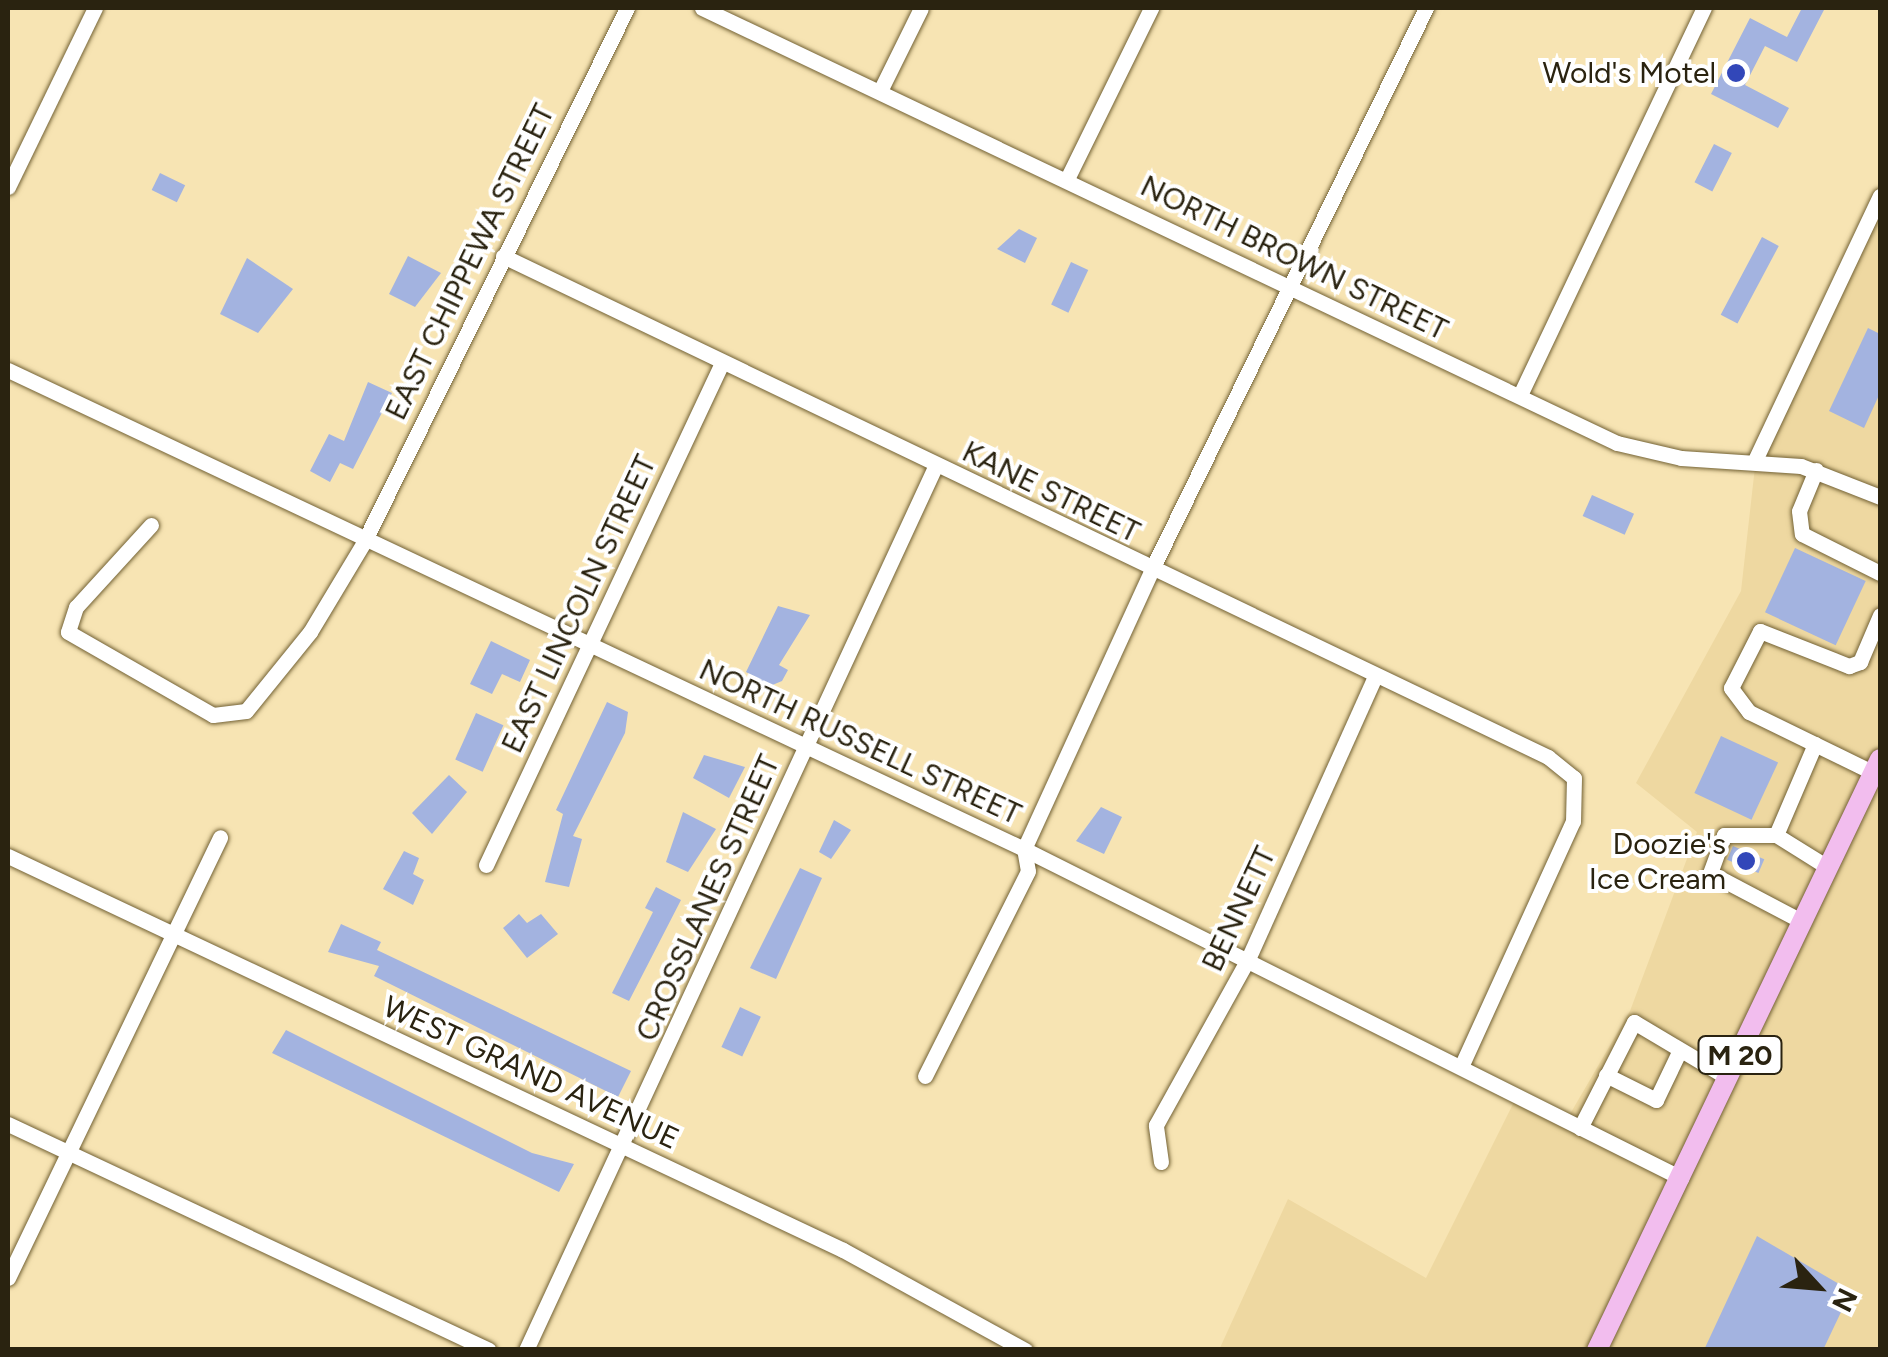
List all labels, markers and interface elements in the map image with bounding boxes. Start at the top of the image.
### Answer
place label: Wold's Motel [1542,55,1716,91]
marker: Wold's Motel [1725,62,1747,84]
street label: EAST CHIPPEWA STREET [378,98,562,426]
street label: NORTH BROWN STREET [1135,168,1453,348]
street label: KANE STREET [956,434,1146,550]
street label: EAST LINCOLN STREET [494,449,664,759]
street label: NORTH RUSSELL STREET [693,652,1027,832]
street label: CROSSLANES STREET [629,749,787,1047]
place label: Doozie's Ice Cream [1589,826,1726,896]
street label: BENNETT [1194,841,1284,977]
marker: Doozie's Ice Cream [1735,850,1757,872]
street label: WEST GRAND AVENUE [378,989,684,1157]
road number: M 20 [1695,1032,1785,1078]
north arrow [1768,1237,1868,1337]
text: N [1825,1283,1865,1317]

